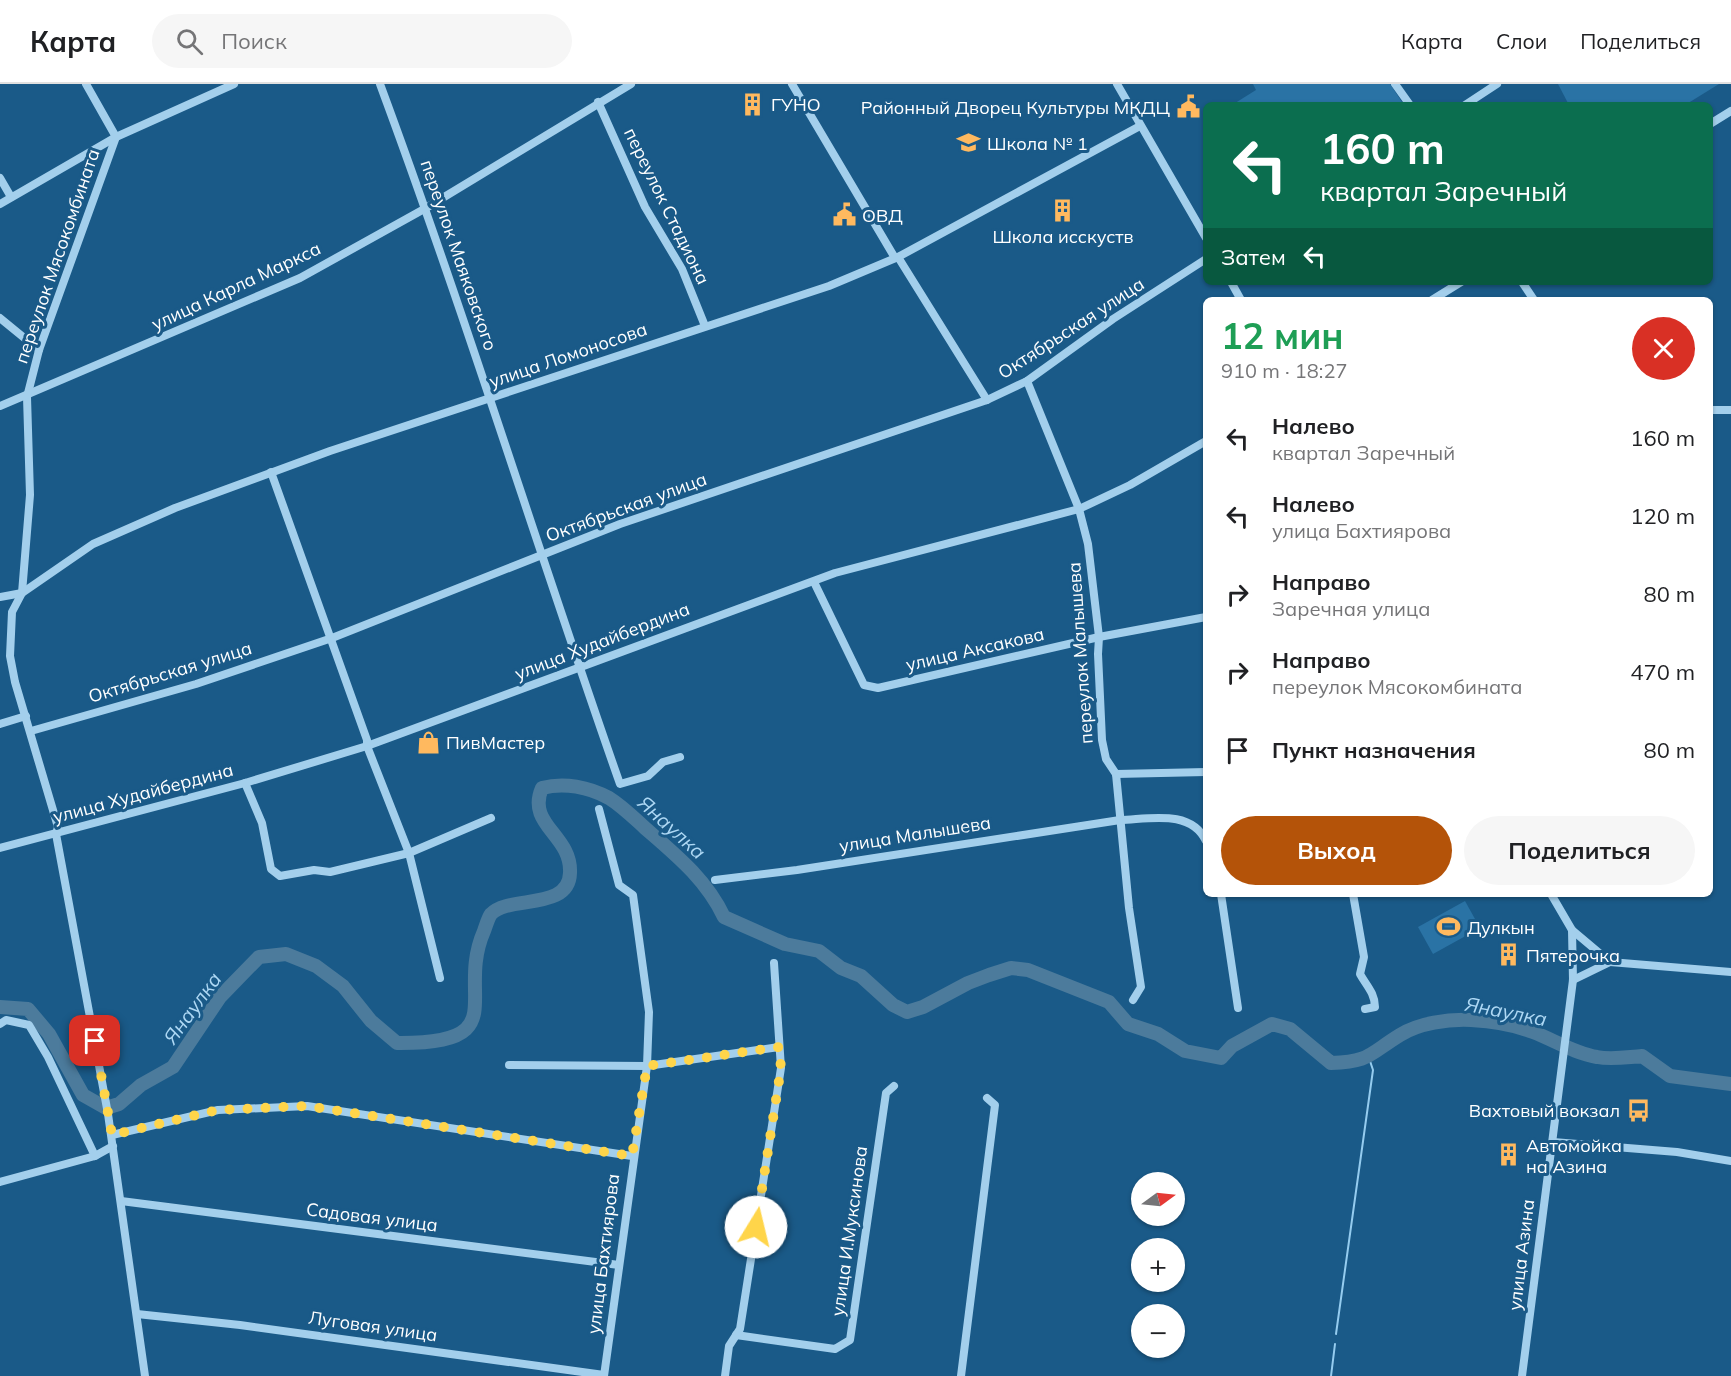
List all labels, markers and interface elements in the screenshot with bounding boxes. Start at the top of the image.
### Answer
search box [152,14,572,68]
text: Карта [30,24,116,59]
icon: search [173,25,206,58]
text: Поиск [221,27,287,55]
text: Карта [1401,28,1463,54]
text: Слои [1496,28,1547,54]
text: Поделиться [1580,28,1701,54]
building icon: ГУНО [740,91,766,117]
place label: ГУНО [771,93,821,116]
public building icon: Районный Дворец Культуры МКДЦ [1175,94,1201,120]
place label: Районный Дворец Культуры МКДЦ [861,96,1171,119]
text: 160 m [1320,122,1445,175]
street label: переулок Стадиона [619,124,715,288]
icon: left [1221,126,1299,204]
school or university icon: Школа № 1 [956,130,982,156]
place label: Школа № 1 [987,132,1088,155]
street label: переулок Мясокомбината [9,146,105,366]
street label: переулок Маяковского [416,157,502,353]
text: квартал Заречный [1320,174,1567,208]
building icon: Школа исскуств [1050,197,1076,223]
public building icon: ОВД [831,202,857,228]
place label: ОВД [862,204,903,227]
place label: Школа исскуств [992,225,1134,248]
street label: улица Карла Маркса [148,237,324,335]
icon: left [1298,240,1331,273]
text: Затем [1221,243,1286,271]
street label: Октябрьская улица [994,272,1148,384]
text: 12 мин [1221,313,1344,358]
street label: улица Ломоносова [486,317,650,393]
button: close [1632,317,1695,380]
text: 910 m · 18:27 [1221,358,1347,383]
text: Налево [1272,412,1355,440]
icon: left [1221,422,1254,455]
text: 160 m [1630,424,1695,452]
text: квартал Заречный [1272,440,1455,465]
street label: Октябрьская улица [542,467,710,547]
text: Налево [1272,490,1355,518]
icon: left [1221,500,1254,533]
text: 120 m [1630,502,1695,530]
text: улица Бахтиярова [1272,518,1451,543]
street label: переулок Малышева [1062,561,1098,745]
text: Направо [1272,568,1370,596]
icon: right [1221,578,1254,611]
text: 80 m [1644,580,1695,608]
text: Заречная улица [1272,596,1430,621]
street label: улица Худайбердина [511,597,693,685]
street label: улица Аксакова [904,622,1046,676]
street label: Октябрьская улица [85,636,255,708]
text: Направо [1272,646,1370,674]
icon: right [1221,656,1254,689]
text: 470 m [1630,658,1695,686]
text: переулок Мясокомбината [1272,674,1522,699]
shop icon: ПивМастер [415,729,441,755]
place label: ПивМастер [446,731,545,754]
icon: arrive [1221,734,1254,767]
text: Пункт назначения [1272,736,1476,764]
text: 80 m [1644,736,1695,764]
street label: улица Худайбердина [50,758,236,828]
water label: Янаулка [632,789,711,864]
street label: улица Малышева [838,811,992,857]
button: Выход [1221,816,1452,885]
button: Поделиться [1464,816,1695,885]
sports icon: Дулкын [1436,914,1462,940]
place label: Дулкын [1467,916,1535,939]
building icon: Пятерочка [1495,942,1521,968]
place label: Пятерочка [1526,944,1620,967]
water label: Янаулка [157,967,226,1050]
water label: Янаулка [1462,991,1549,1031]
pin [69,1015,120,1066]
icon: arrive [78,1024,111,1057]
bus stop icon: Вахтовый вокзал [1625,1097,1651,1123]
place label: Вахтовый вокзал [1469,1099,1620,1122]
place label: Автомойка на Азина [1526,1134,1622,1178]
building icon: Автомойка на Азина [1495,1142,1521,1168]
street label: улица И.Муксинова [826,1144,872,1318]
north arrow [1131,1172,1185,1226]
map controls [1131,1172,1185,1358]
street label: улица Бахтиярова [582,1173,624,1335]
position arrow [724,1195,788,1259]
street label: Садовая улица [305,1198,439,1236]
street label: улица Азина [1503,1198,1539,1312]
button: + [1131,1238,1185,1292]
button: − [1131,1304,1185,1358]
street label: Луговая улица [307,1306,439,1346]

